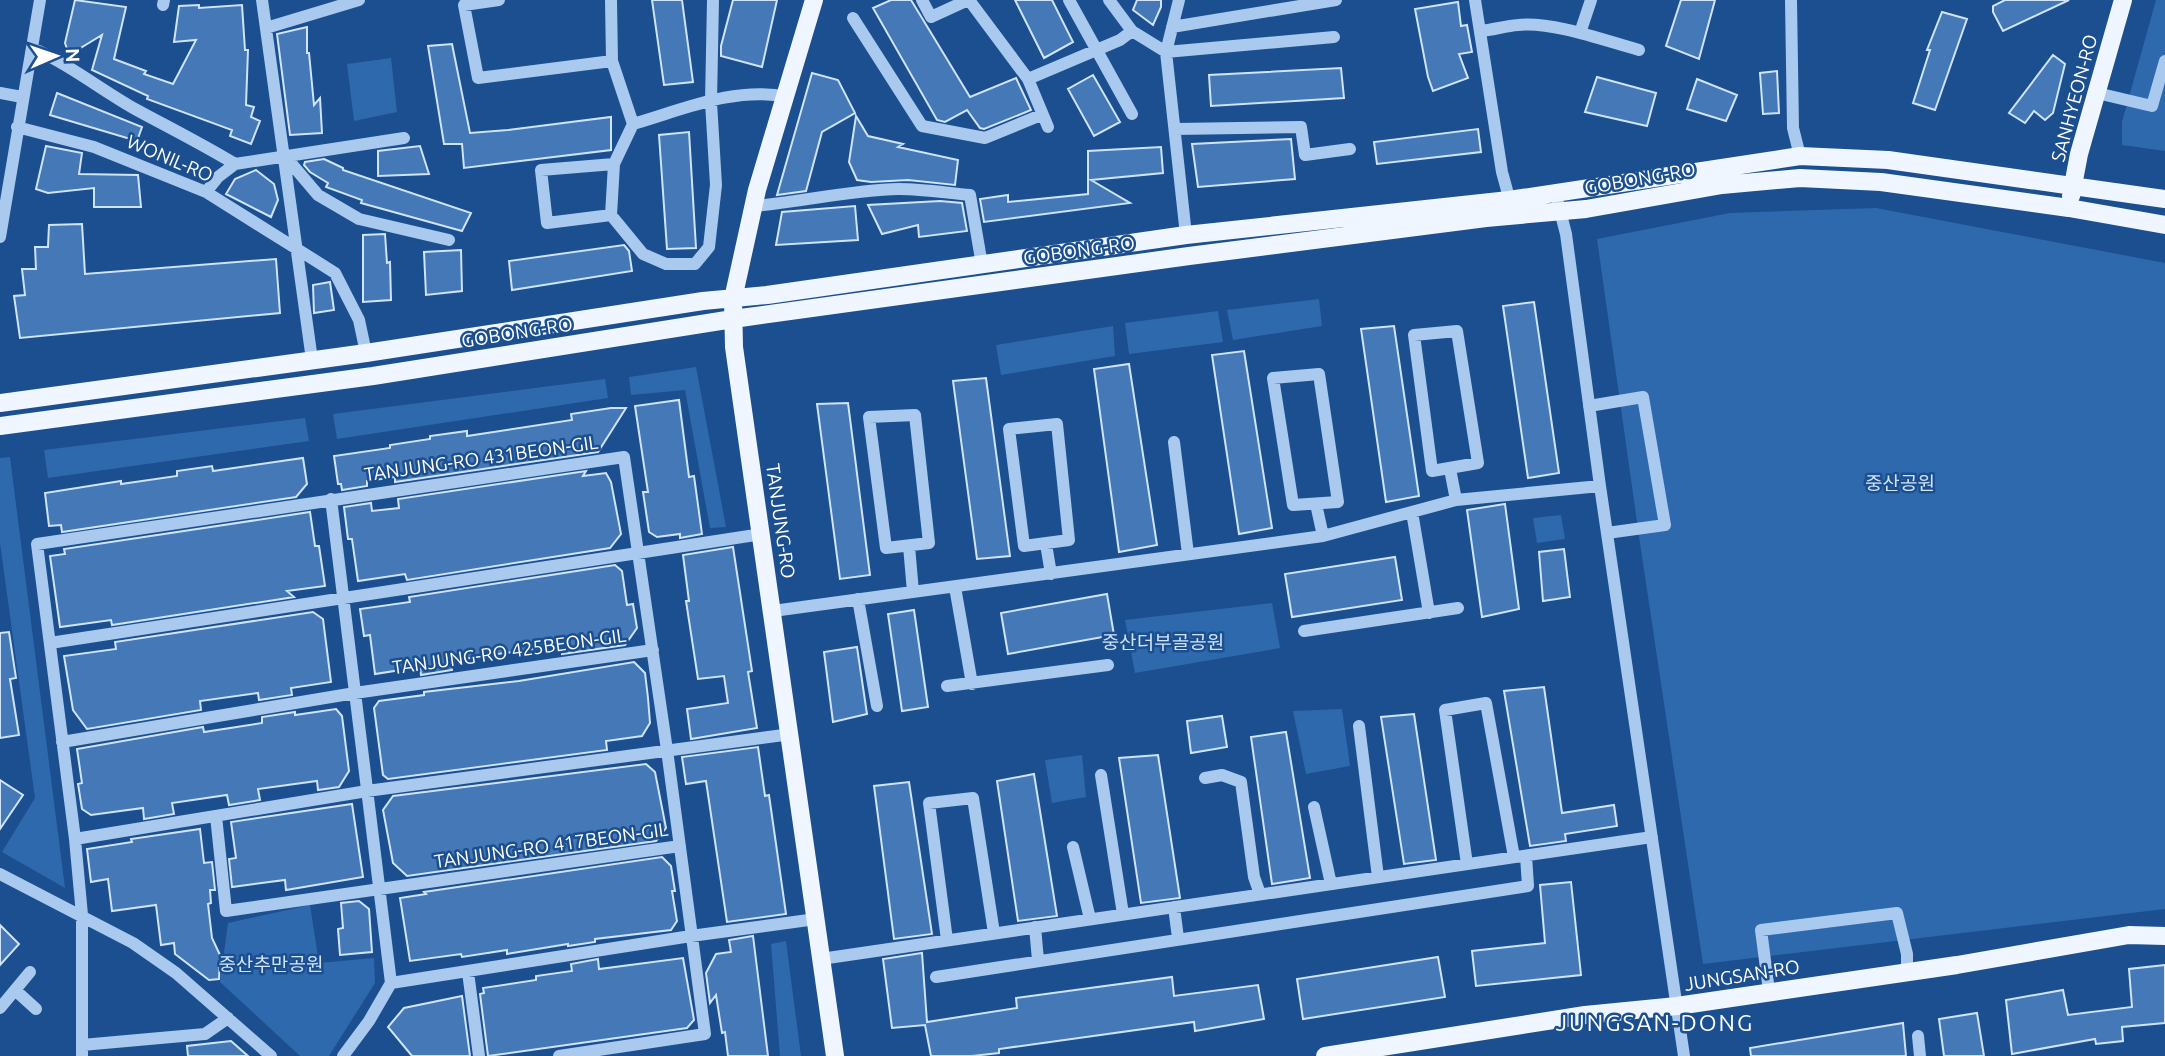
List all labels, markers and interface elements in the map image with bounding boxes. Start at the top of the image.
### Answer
north arrow [21,21,91,91]
street label: SANHYEON-RO [2046,32,2102,164]
text: N [62,48,84,63]
street label: WONIL-RO [124,130,216,186]
street label: GOBONG-RO [1583,157,1697,199]
street label: GOBONG-RO [1022,231,1136,269]
street label: GOBONG-RO [460,312,574,352]
street label: TANJUNG-RO 431BEON-GIL [363,431,600,485]
street label: TANJUNG-RO [762,462,800,580]
park label: 중산공원 [1865,472,1935,494]
street label: TANJUNG-RO 425BEON-GIL [391,624,628,678]
park label: 중산더부골공원 [1102,631,1224,653]
street label: TANJUNG-RO 417BEON-GIL [433,818,670,872]
park label: 중산추만공원 [219,953,323,975]
street label: JUNGSAN-RO [1683,955,1801,995]
district label: JUNGSAN-DONG [1556,1010,1754,1035]

